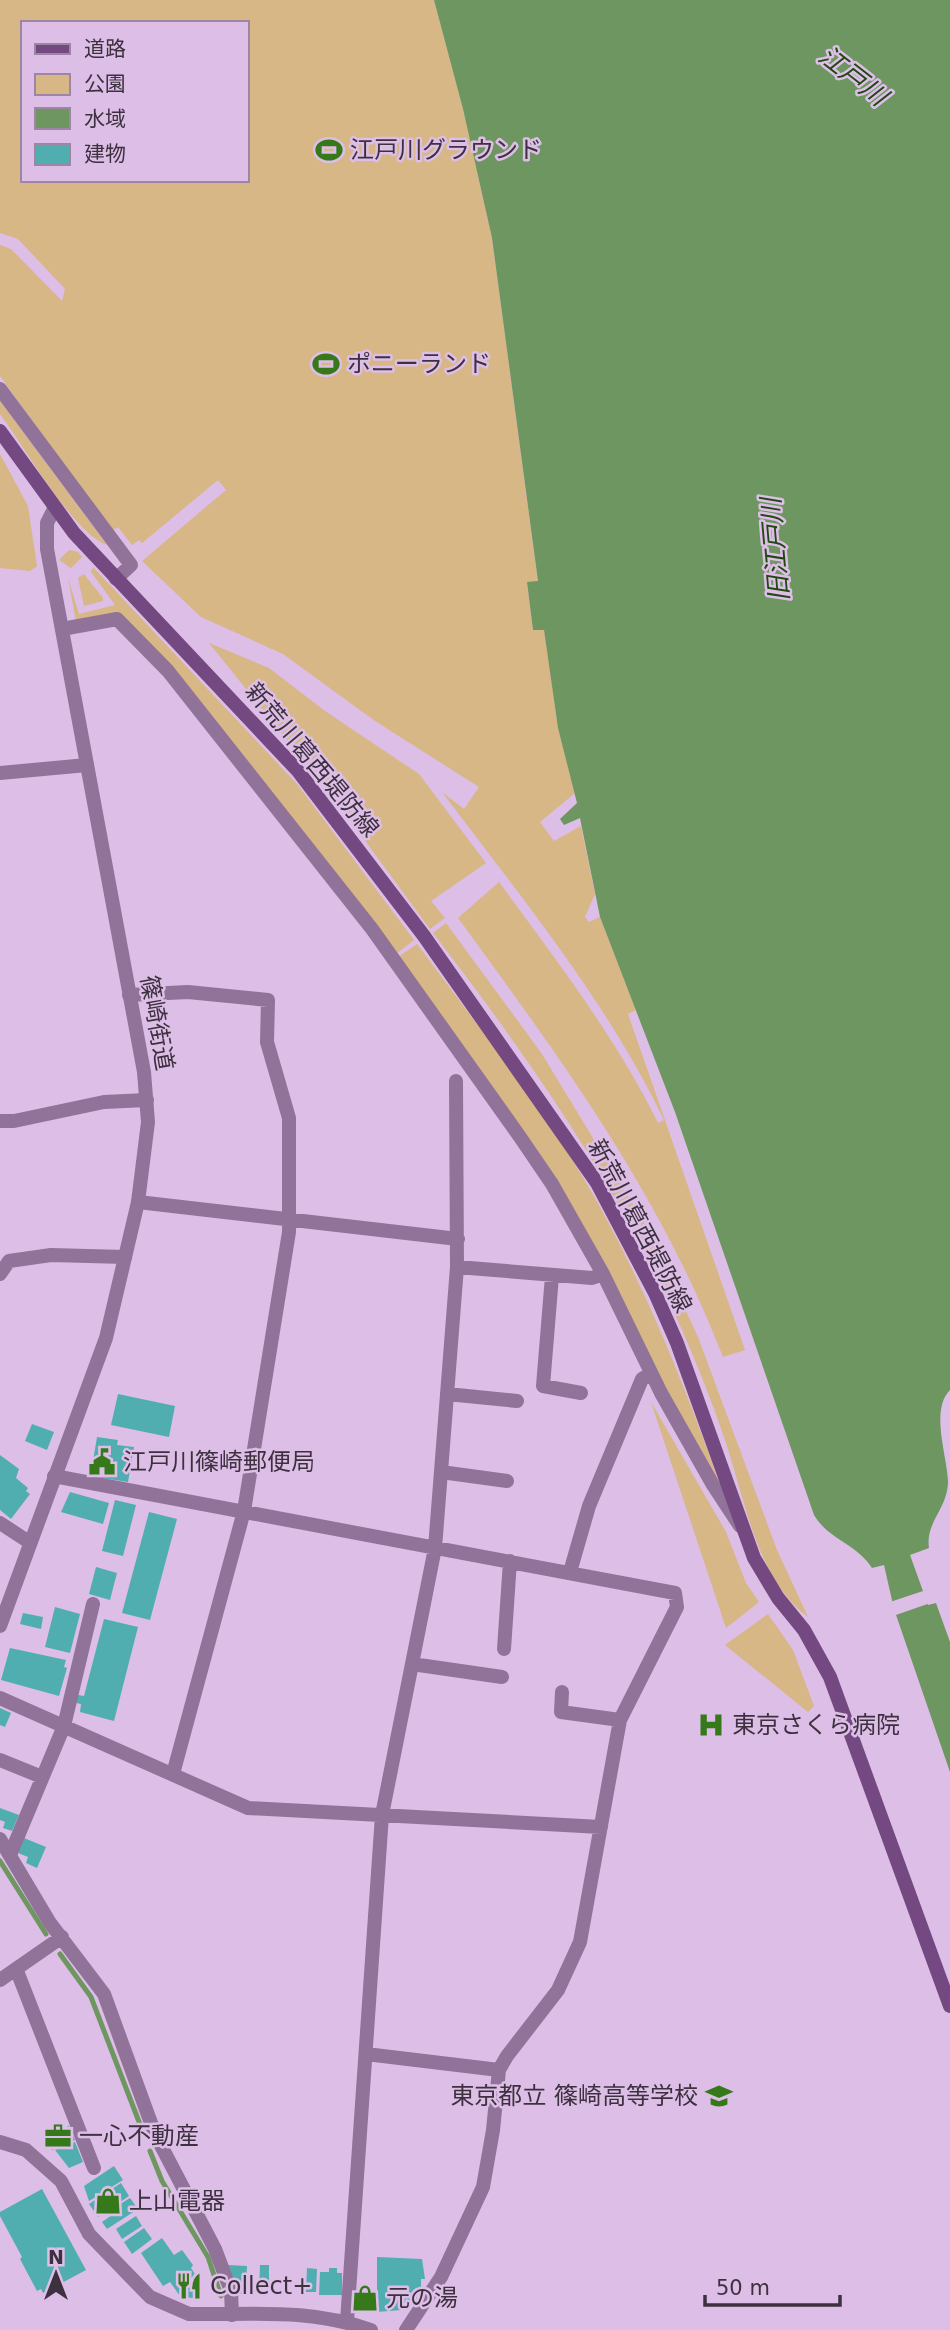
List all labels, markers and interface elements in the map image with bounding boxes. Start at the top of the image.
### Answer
legend [21,21,248,182]
text: 道路 [84,37,126,61]
water label: 江戸川 [813,40,895,114]
text: 公園 [84,72,126,96]
text: 水域 [84,107,126,131]
sports icon: 江戸川グラウンド [314,135,344,165]
place label: 江戸川グラウンド [350,136,542,164]
text: 建物 [84,142,126,166]
sports icon: ポニーランド [311,349,341,379]
place label: ポニーランド [347,350,491,378]
water label: 旧江戸川 [755,494,794,603]
street label: 新荒川葛西堤防線 [240,677,384,843]
street label: 篠崎街道 [135,973,179,1073]
street label: 新荒川葛西堤防線 [583,1135,697,1317]
public building icon: 江戸川篠崎郵便局 [87,1447,117,1477]
place label: 江戸川篠崎郵便局 [123,1448,315,1476]
hospital icon: 東京さくら病院 [696,1710,726,1740]
place label: 東京さくら病院 [732,1711,900,1739]
school or university icon: 東京都立 篠崎高等学校 [704,2081,734,2111]
place label: 東京都立 篠崎高等学校 [450,2082,698,2110]
office icon: 一心不動産 [43,2121,73,2151]
place label: 一心不動産 [79,2122,199,2150]
shop icon: 上山電器 [93,2186,123,2216]
place label: 上山電器 [129,2187,225,2215]
north arrow [21,2239,91,2309]
text: N [48,2246,64,2268]
scale bar [705,2264,840,2308]
restaurant icon: Collect+ [174,2271,204,2301]
place label: Collect+ [210,2272,312,2300]
text: 50 m [716,2276,770,2300]
shop icon: 元の湯 [350,2283,380,2313]
place label: 元の湯 [386,2284,458,2312]

